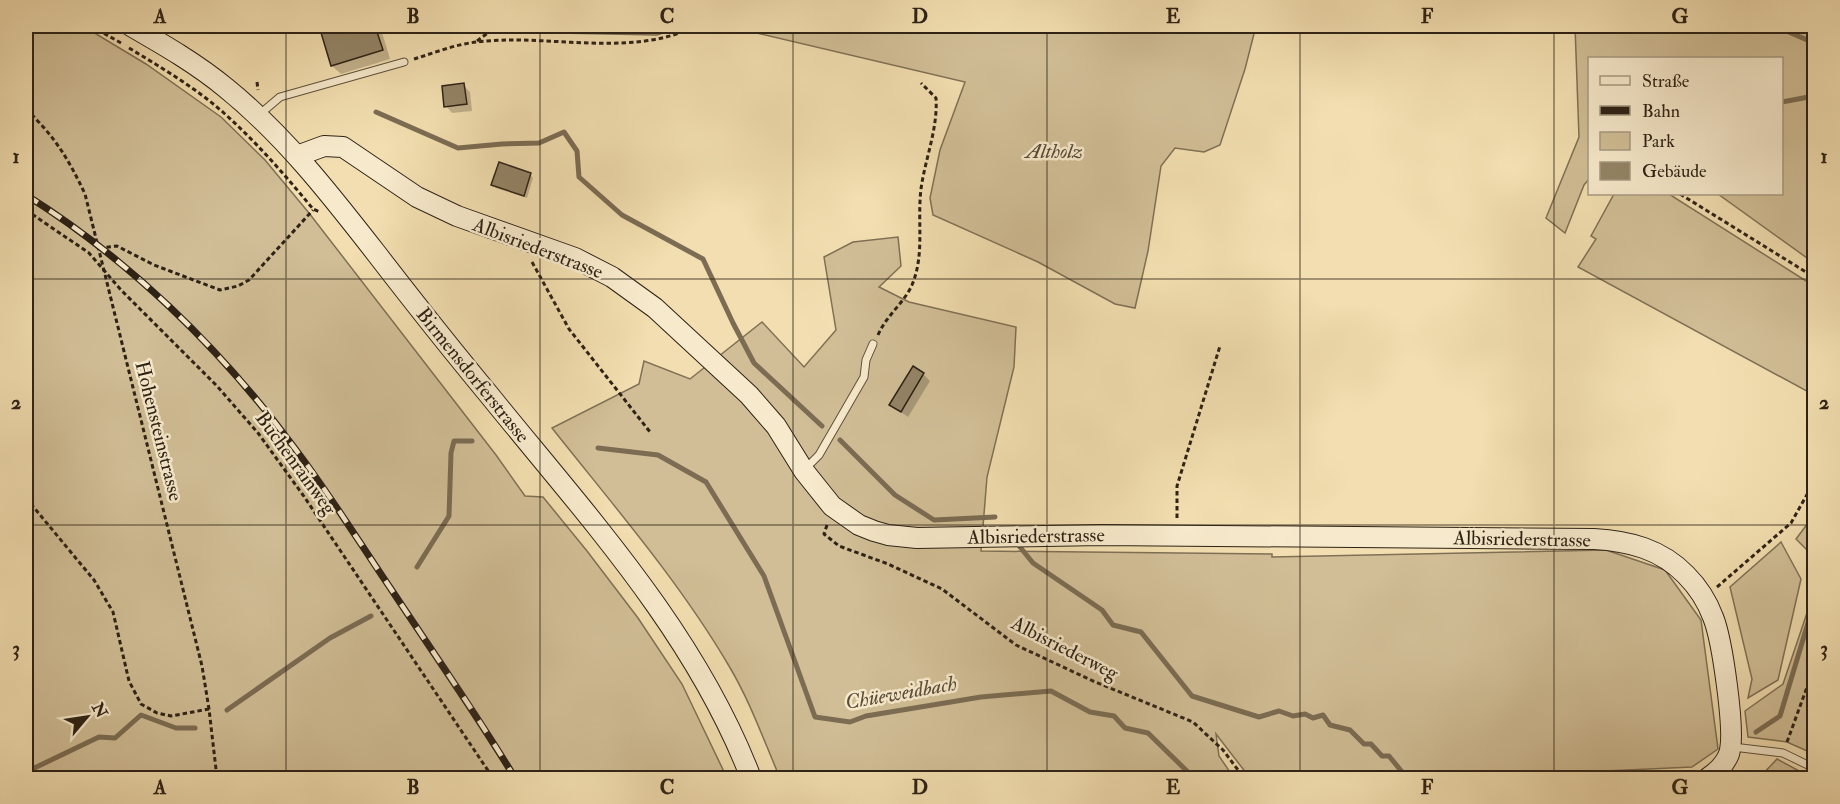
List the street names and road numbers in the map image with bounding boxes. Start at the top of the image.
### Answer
street label: Albisriederstrasse [468,211,607,284]
street label: Birmensdorferstrasse [411,302,535,448]
street label: Hohensteinstrasse [130,358,188,504]
street label: Buchenrainweg [250,406,343,521]
street label: Albisriederstrasse [966,522,1105,550]
street label: Albisriederstrasse [1452,525,1591,553]
street label: Albisriederweg [1006,610,1124,686]

